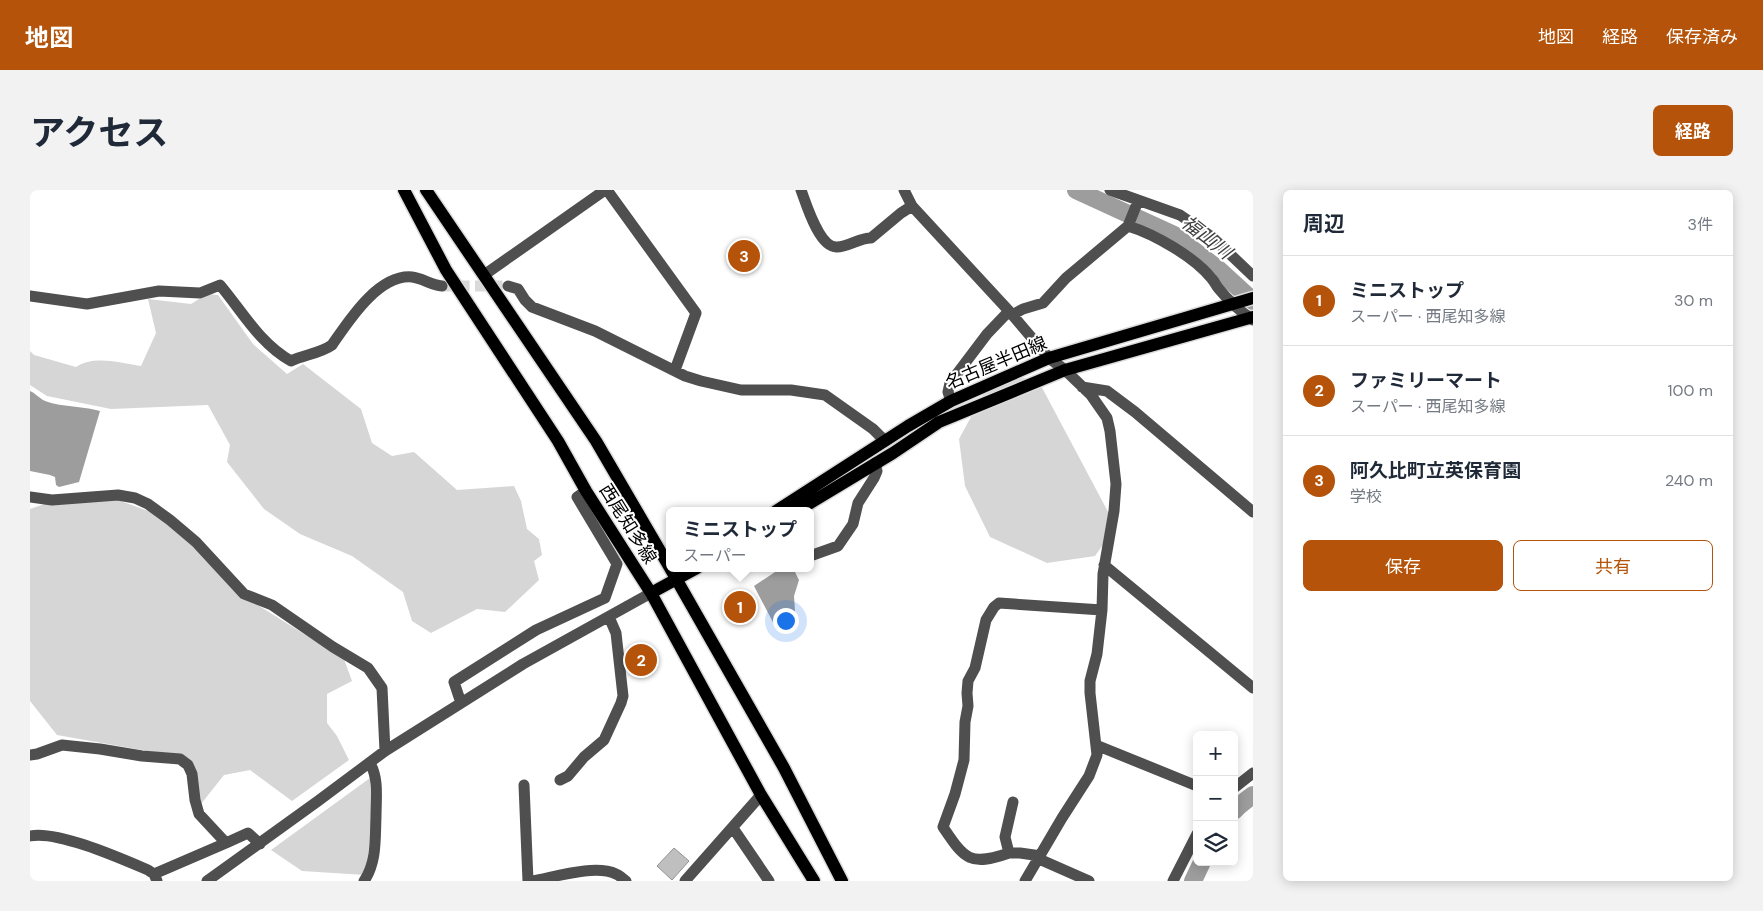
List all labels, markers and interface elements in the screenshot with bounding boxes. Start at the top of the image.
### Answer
text: 地図 [25,22,73,53]
text: 地図 [1538,25,1574,49]
text: 経路 [1602,25,1638,49]
text: 保存済み [1666,25,1738,49]
button: 経路 [1653,105,1733,156]
text: アクセス [30,110,168,156]
water label: 福山川 [1177,210,1238,266]
text: 周辺 [1303,210,1345,238]
text: 3件 [1688,214,1713,235]
pin: 3 [728,237,760,275]
text: ミニストップ [1350,278,1464,303]
text: 1 [1316,290,1322,311]
text: 30 m [1674,290,1713,311]
text: スーパー · 西尾知多線 [1350,306,1506,327]
street label: 名古屋半田線 [942,331,1050,395]
text: ファミリーマート [1350,368,1502,393]
text: 2 [1314,380,1324,401]
text: 100 m [1668,380,1713,401]
text: スーパー · 西尾知多線 [1350,396,1506,417]
text: 阿久比町立英保育園 [1350,458,1521,483]
text: 3 [1314,470,1324,491]
text: 240 m [1665,470,1713,491]
street label: 西尾知多線 [594,479,662,569]
text: 学校 [1350,486,1382,507]
popup [666,507,814,572]
text: ミニストップ [683,517,797,542]
button: 保存 [1303,540,1503,591]
button: 共有 [1513,540,1713,591]
text: スーパー [683,545,747,566]
pin: 1 [724,588,756,626]
your location [773,608,799,634]
pin: 2 [625,641,657,679]
map controls [1193,731,1238,866]
button: + [1193,731,1238,776]
button: − [1193,776,1238,821]
button: layers [1193,821,1238,866]

